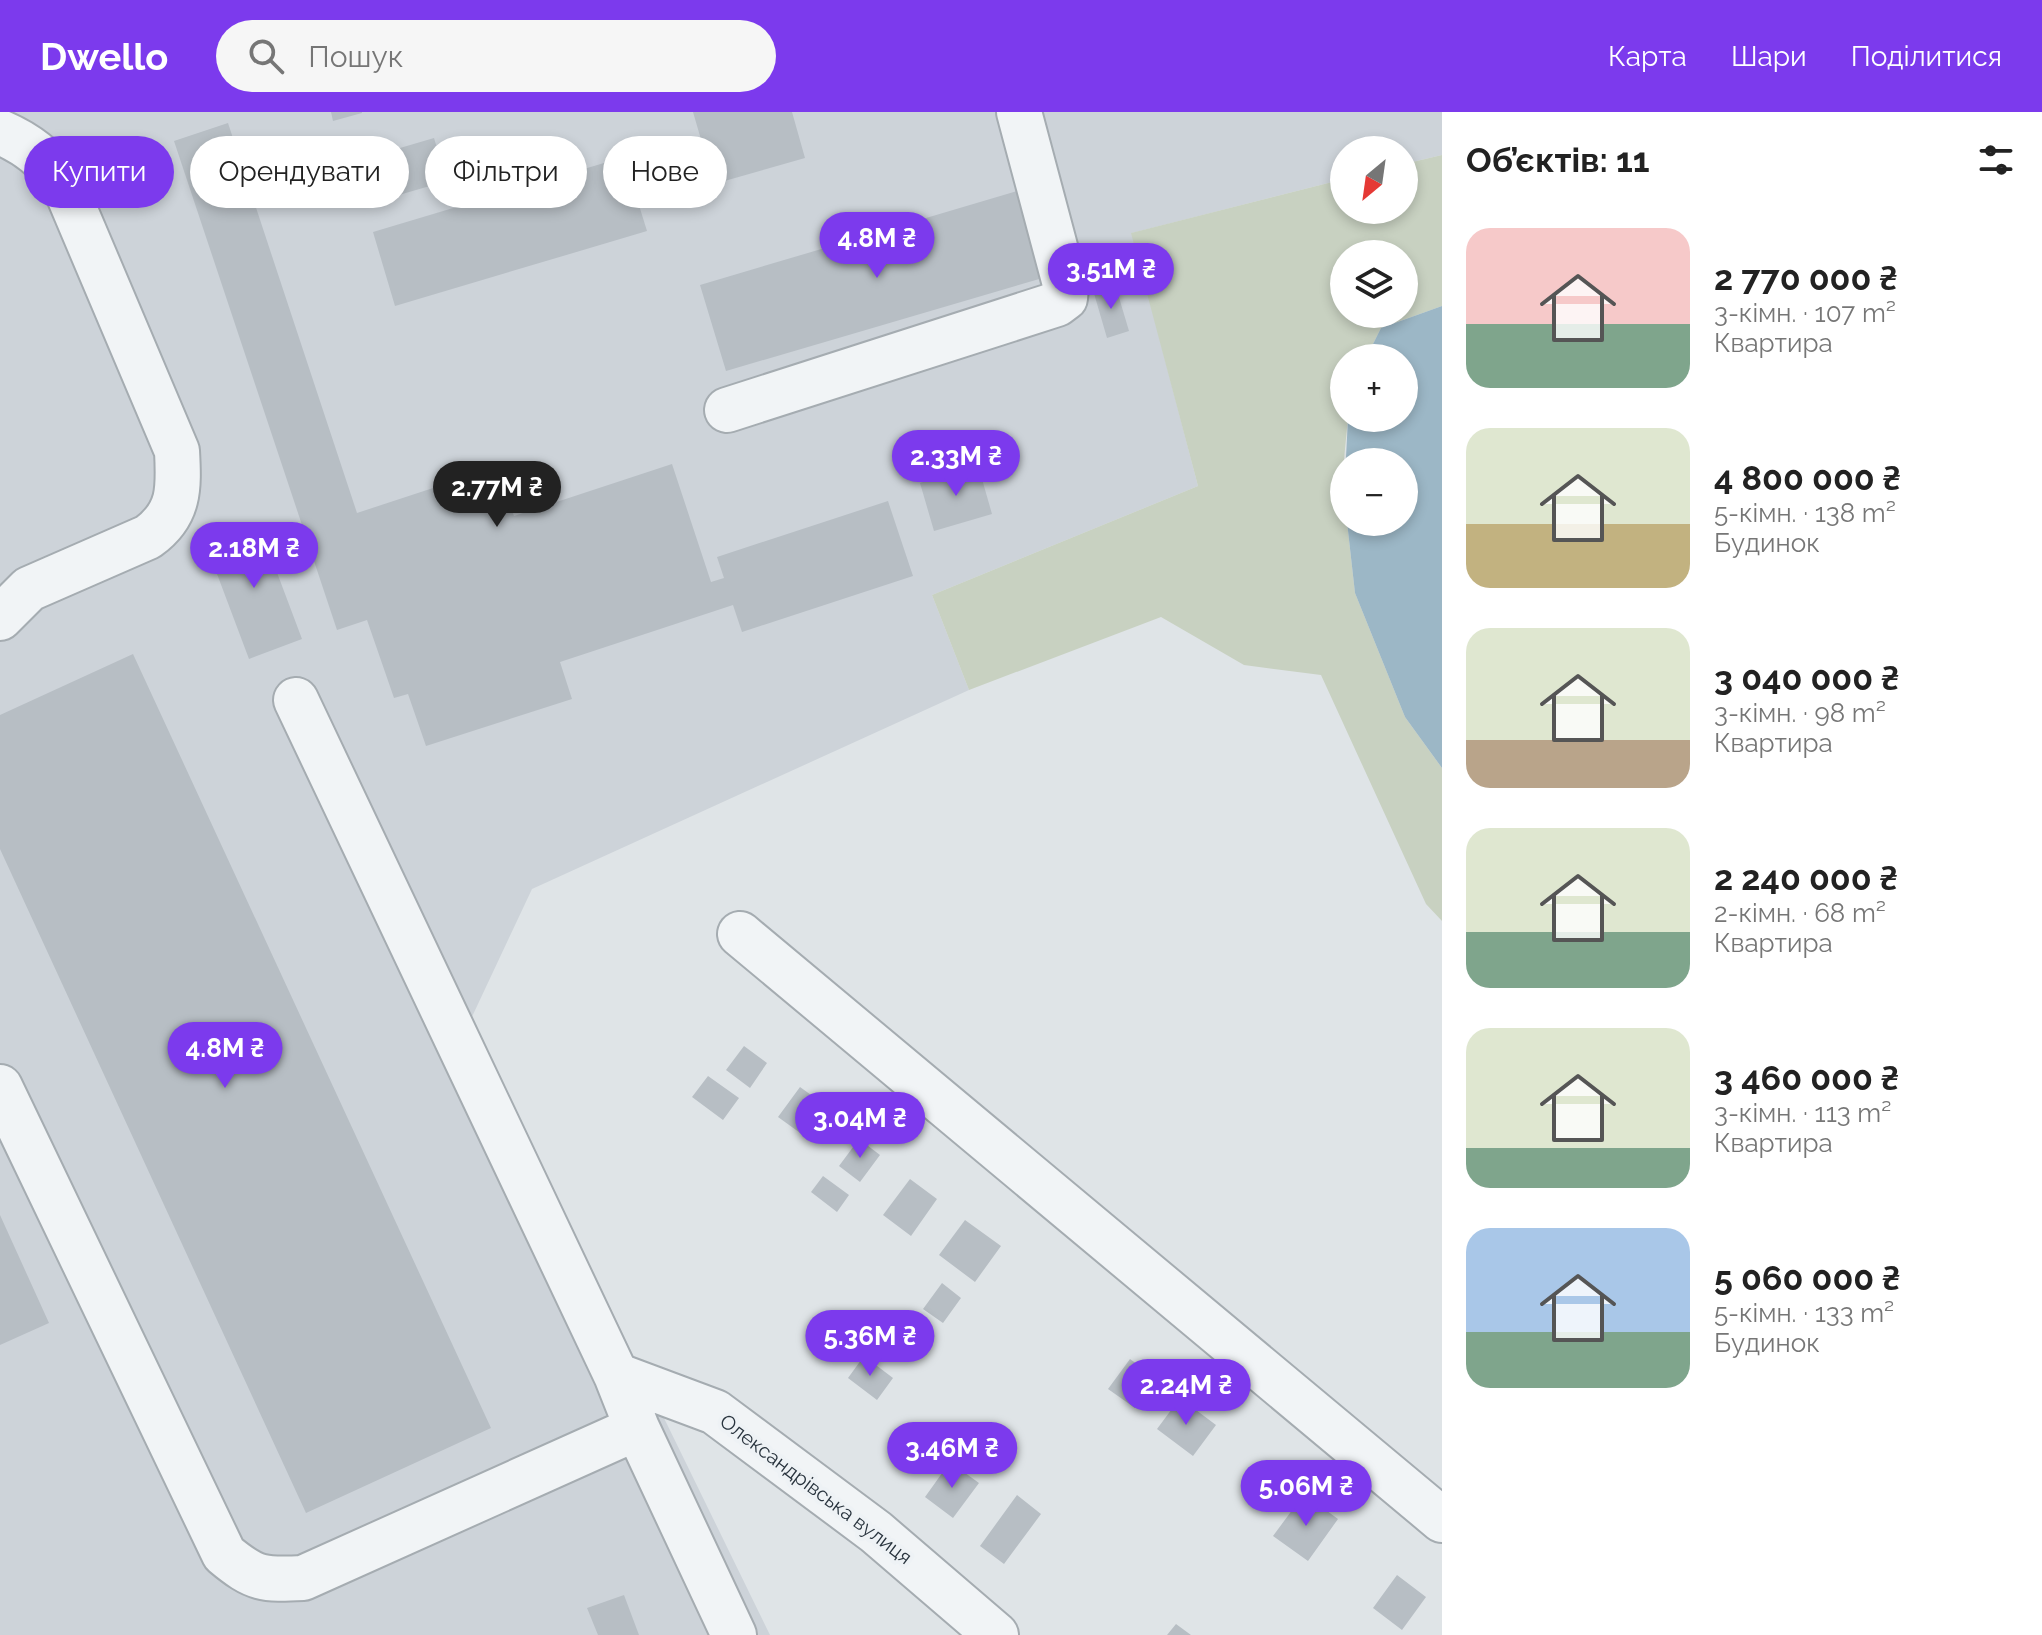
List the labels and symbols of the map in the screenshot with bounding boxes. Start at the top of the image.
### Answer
north arrow [1330,136,1418,224]
pin: 4.8M ₴ [812,212,942,280]
pin: 3.51M ₴ [1037,243,1185,311]
pin: 2.33M ₴ [882,430,1030,498]
pin: 2.77M ₴ [423,461,571,529]
pin: 2.18M ₴ [180,522,328,590]
pin: 4.8M ₴ [160,1022,290,1090]
pin: 3.04M ₴ [786,1092,934,1160]
pin: 5.36M ₴ [796,1310,944,1378]
pin: 2.24M ₴ [1112,1359,1260,1427]
street label: Олександрівська вулиця [715,1409,917,1569]
pin: 3.46M ₴ [878,1422,1026,1490]
pin: 5.06M ₴ [1232,1460,1380,1528]

